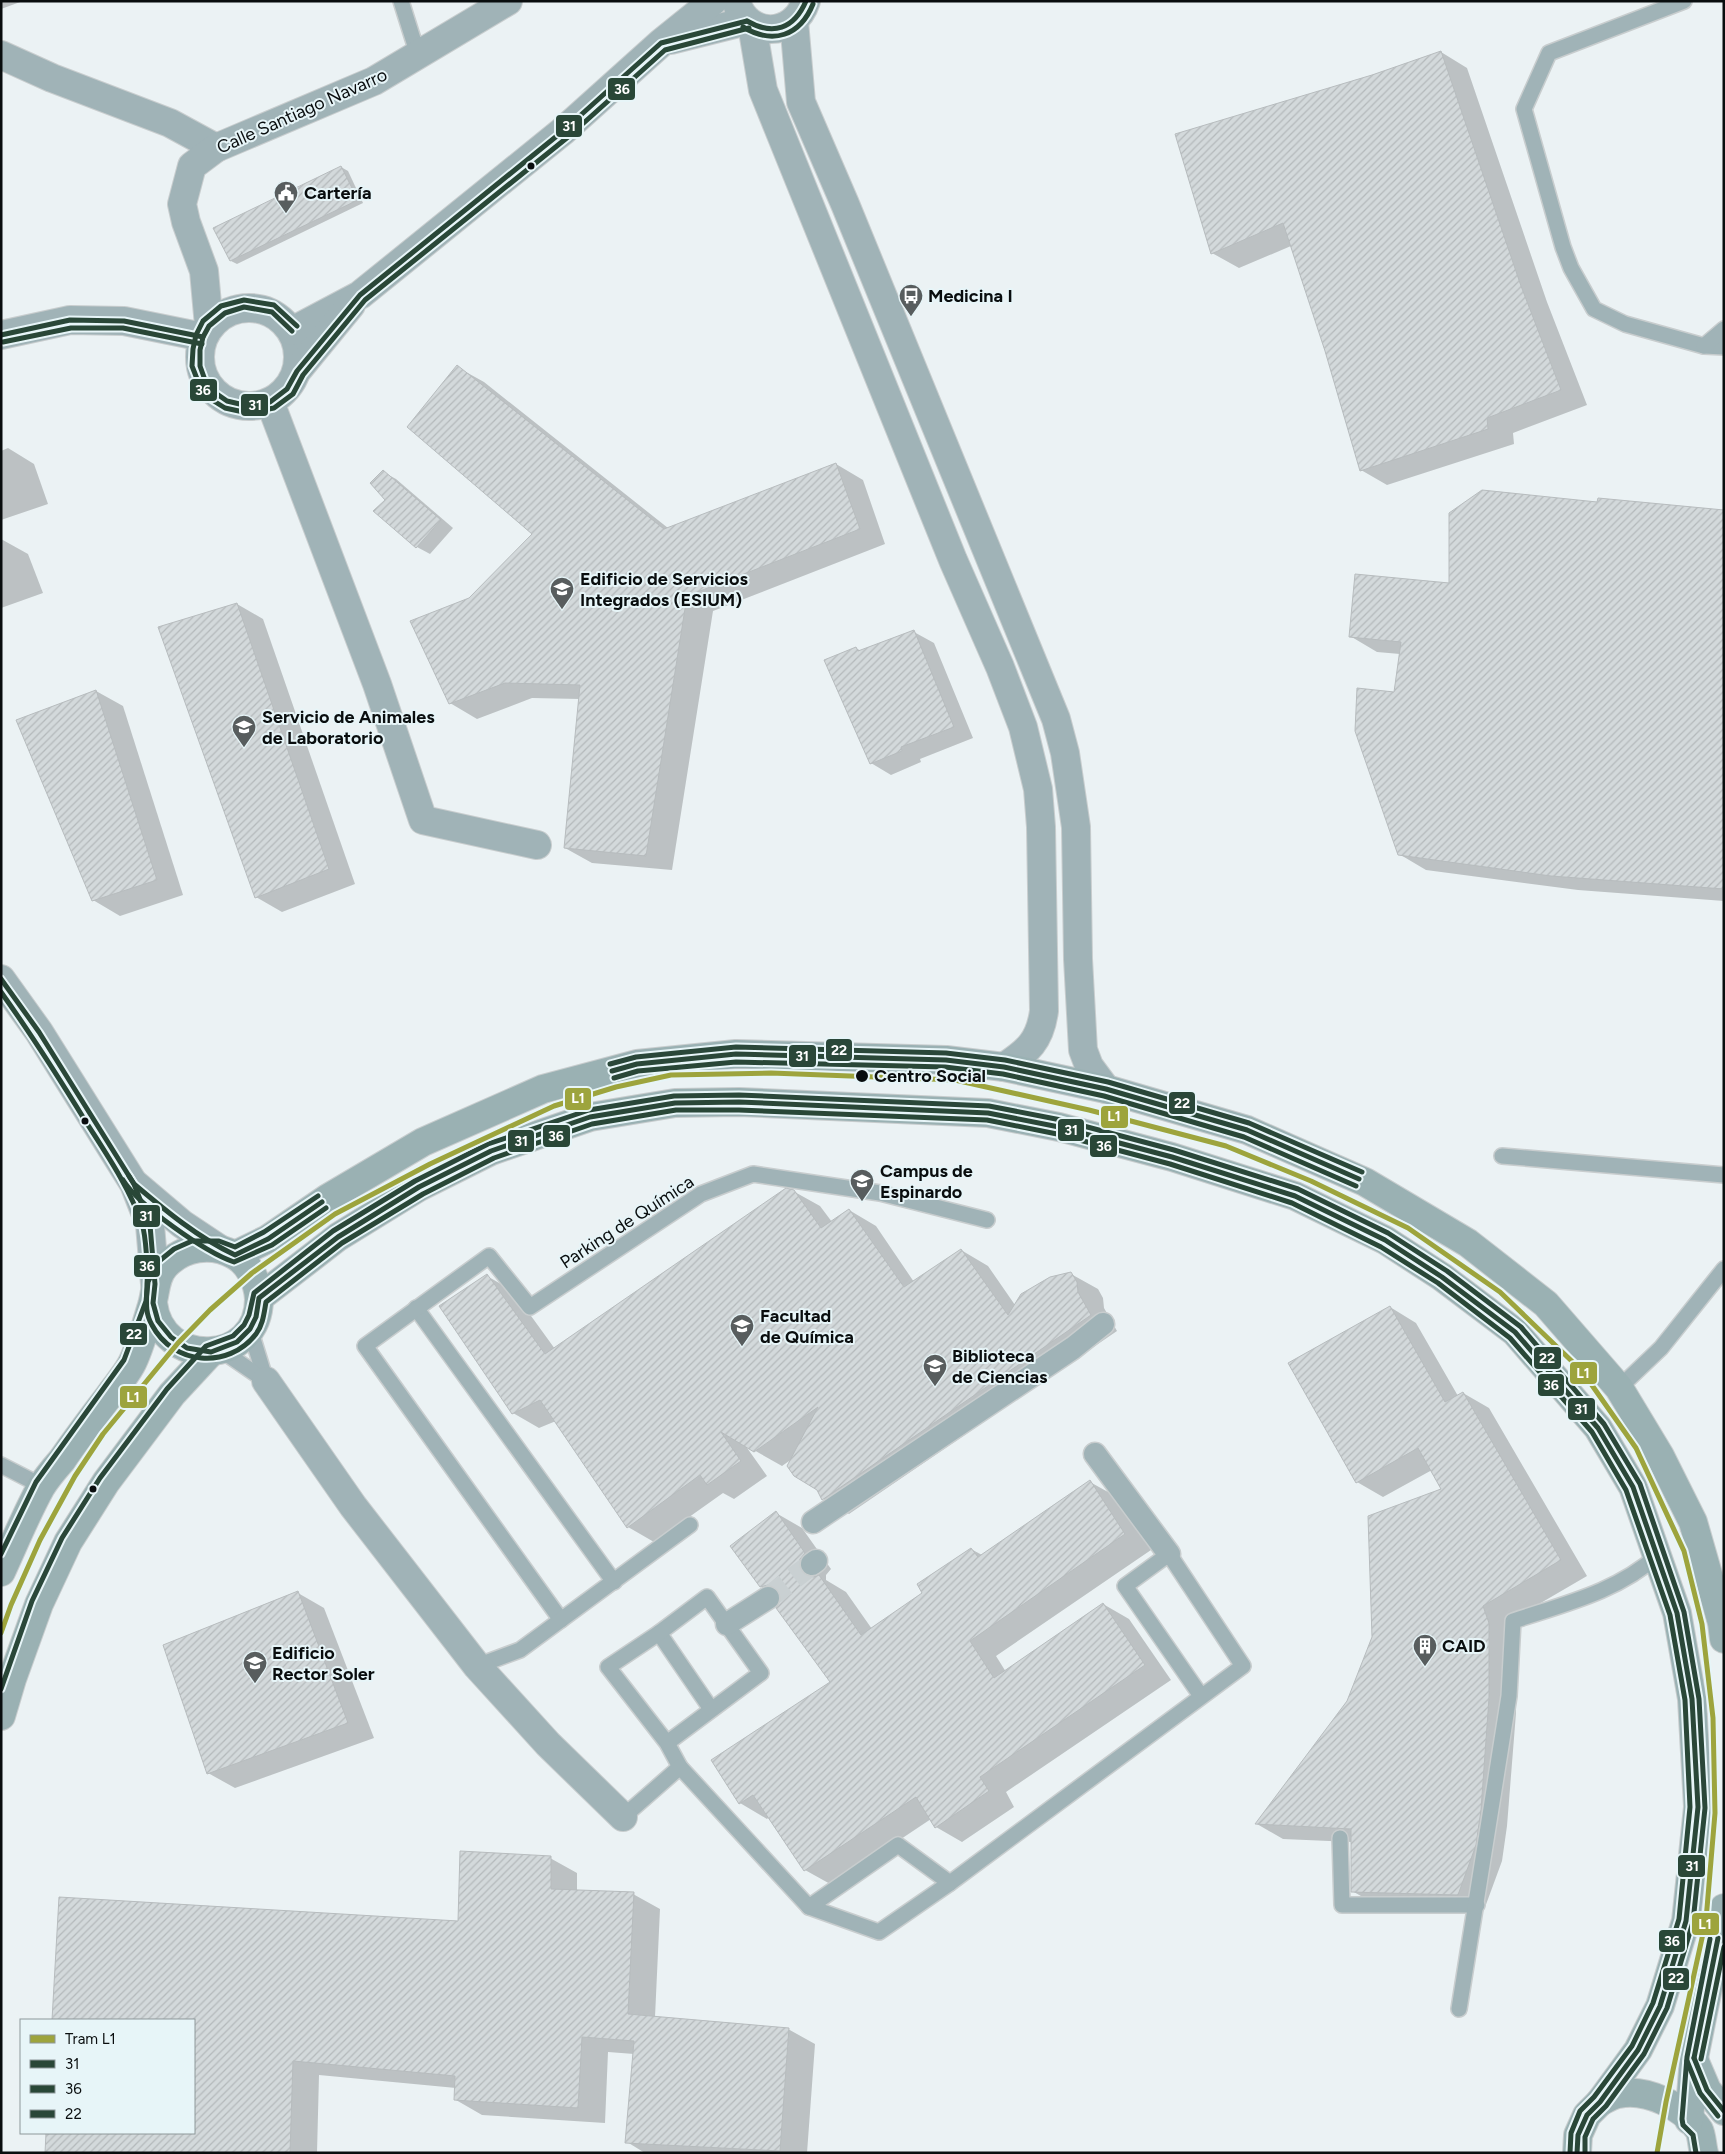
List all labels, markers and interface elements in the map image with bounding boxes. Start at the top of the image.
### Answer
street label: Calle Santiago Navarro [213,63,391,159]
line badge: 36 [607,77,636,101]
text: 36 [614,81,630,98]
line badge: 31 [555,114,583,138]
text: 31 [562,118,576,135]
unlabelled marker [526,161,536,171]
public building icon: Cartería [273,180,299,214]
place label: Cartería [304,182,372,204]
bus stop icon: Medicina I [898,283,924,317]
place label: Medicina I [928,285,1013,307]
line badge: 36 [189,378,218,402]
text: 36 [195,382,211,399]
line badge: 31 [240,393,269,417]
text: 31 [248,397,262,414]
place label: Edificio de Servicios Integrados (ESIUM) [580,568,749,611]
school or university icon: Edificio de Servicios Integrados (ESIUM) [549,576,575,610]
place label: Servicio de Animales de Laboratorio [262,706,435,749]
school or university icon: Servicio de Animales de Laboratorio [231,714,257,748]
line badge: 22 [825,1038,853,1062]
text: 22 [831,1042,847,1059]
line badge: 31 [788,1044,817,1068]
text: 31 [795,1048,809,1065]
place label: Centro Social [874,1065,986,1087]
marker: Centro Social [854,1068,870,1084]
line badge: L1 [564,1087,592,1111]
text: L1 [571,1090,585,1107]
line badge: 22 [1168,1091,1196,1115]
text: 22 [1174,1095,1190,1112]
line badge: L1 [1100,1105,1129,1129]
text: L1 [1107,1108,1121,1125]
unlabelled marker [80,1116,90,1126]
line badge: 31 [1057,1118,1085,1142]
text: 31 [1064,1122,1078,1139]
line badge: 36 [542,1124,571,1148]
text: 36 [548,1128,564,1145]
line badge: 31 [507,1129,535,1153]
text: 31 [514,1133,528,1150]
line badge: 36 [1089,1134,1118,1158]
text: 36 [1096,1138,1112,1155]
place label: Campus de Espinardo [880,1160,973,1203]
school or university icon: Campus de Espinardo [849,1168,875,1202]
street label: Parking de Química [556,1171,698,1273]
line badge: 31 [132,1204,161,1228]
text: 31 [139,1208,153,1225]
line badge: 36 [133,1254,161,1278]
text: 36 [139,1258,155,1275]
place label: Facultad de Química [760,1305,854,1348]
school or university icon: Facultad de Química [729,1313,755,1347]
line badge: 22 [119,1322,148,1346]
text: 22 [126,1326,142,1343]
place label: Biblioteca de Ciencias [952,1345,1048,1388]
line badge: 22 [1533,1346,1562,1370]
text: 22 [1539,1350,1555,1367]
school or university icon: Biblioteca de Ciencias [922,1353,948,1387]
line badge: L1 [1569,1361,1598,1385]
text: L1 [1576,1365,1590,1382]
line badge: 36 [1537,1373,1565,1397]
text: 36 [1543,1377,1559,1394]
line badge: L1 [119,1385,148,1409]
text: L1 [126,1389,140,1406]
line badge: 31 [1567,1397,1596,1421]
text: 31 [1574,1401,1588,1418]
unlabelled marker [88,1484,98,1494]
building icon: CAID [1412,1633,1438,1667]
place label: CAID [1442,1635,1486,1657]
place label: Edificio Rector Soler [272,1642,375,1685]
school or university icon: Edificio Rector Soler [242,1650,268,1684]
line badge: 31 [1677,1854,1706,1878]
text: 31 [1685,1858,1699,1875]
line badge: L1 [1691,1912,1720,1936]
text: L1 [1698,1916,1712,1933]
line badge: 36 [1658,1929,1686,1953]
text: 36 [1664,1933,1680,1950]
line badge: 22 [1662,1967,1690,1991]
text: 22 [1668,1970,1684,1987]
legend [20,2019,195,2134]
text: Tram L1 [65,2030,116,2048]
text: 31 [65,2055,79,2073]
text: 36 [65,2080,82,2098]
text: 22 [65,2105,82,2123]

